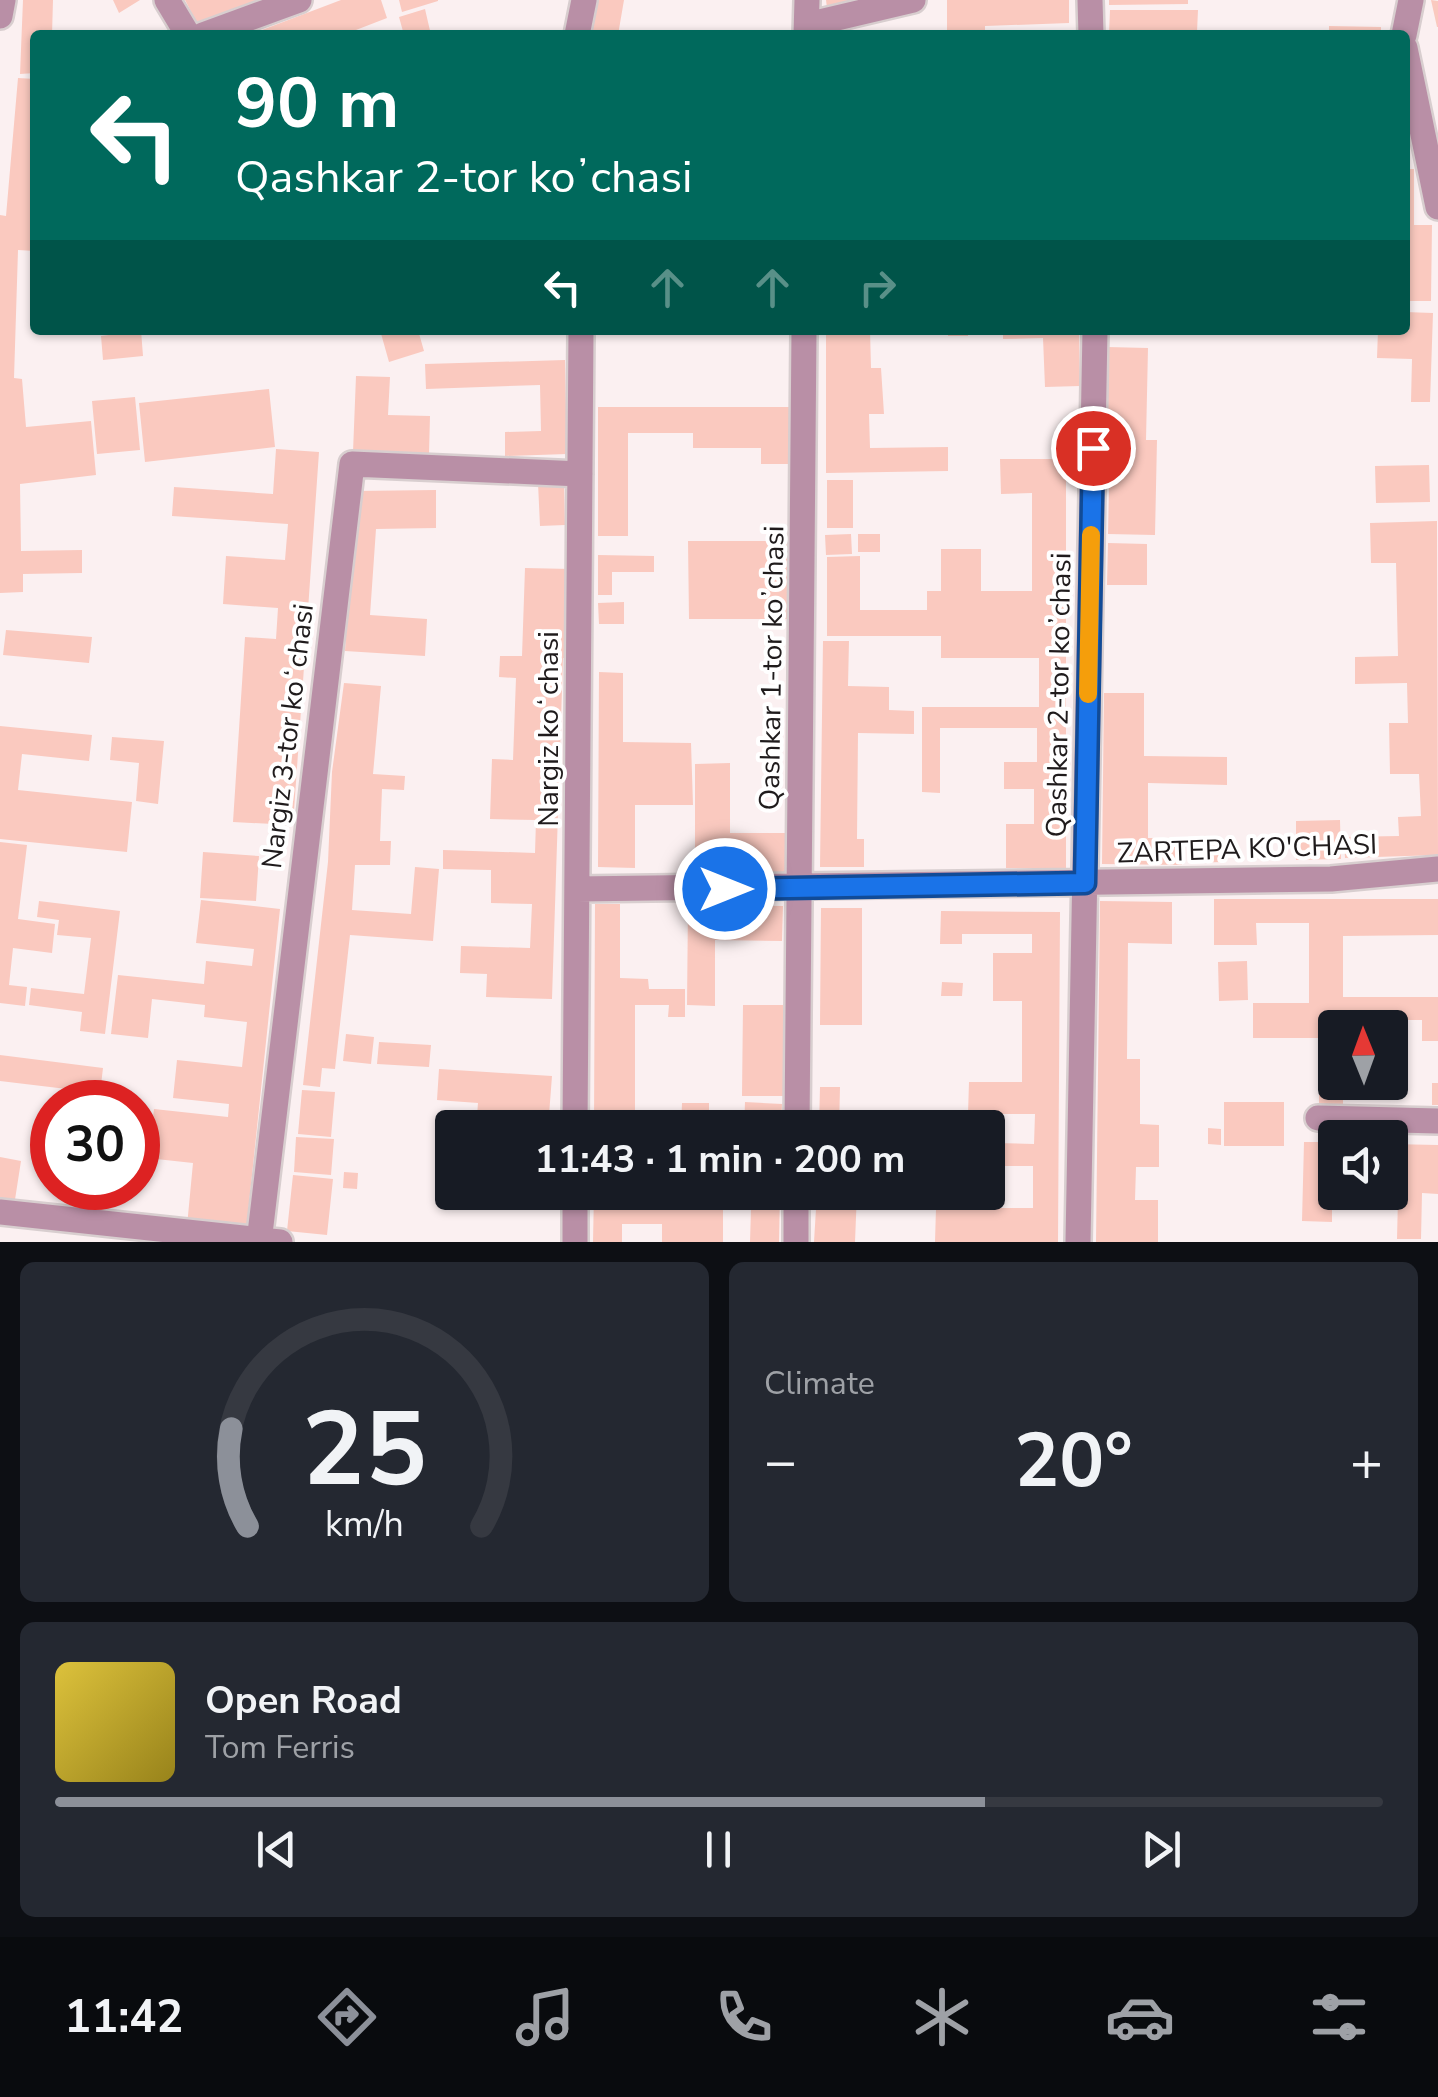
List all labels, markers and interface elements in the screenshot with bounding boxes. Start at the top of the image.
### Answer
text: 90 m [235,56,399,152]
icon: left [70,70,200,200]
text: Qashkar 2-tor koʼchasi [235,147,693,208]
icon: left [535,260,590,315]
icon: ahead [640,260,695,315]
icon: ahead [745,260,800,315]
icon: right [850,260,905,315]
pin [1051,406,1136,491]
icon: arrive [1066,421,1121,476]
street label: Qashkar 1-tor koʼchasi [751,525,793,811]
street label: Qashkar 2-tor koʼchasi [1038,552,1080,838]
street label: Nargiz 3-tor koʻchasi [253,602,323,871]
street label: Nargiz koʻchasi [530,631,568,827]
street label: ZARTEPA KO'CHASI [1116,825,1378,873]
position arrow [673,837,777,941]
north arrow [1318,1010,1408,1100]
map controls [1318,1010,1408,1210]
speed limit sign: 30 [30,1080,160,1210]
button: sound [1318,1120,1408,1210]
text: 11:43 · 1 min · 200 m [535,1134,905,1185]
text: Climate [764,1362,875,1405]
text: 25 [302,1379,427,1521]
text: 20° [1014,1410,1133,1512]
text: − [764,1424,797,1499]
text: + [1350,1424,1383,1499]
text: km/h [325,1500,404,1549]
text: Open Road [205,1675,402,1726]
text: Tom Ferris [205,1726,355,1769]
icon: previous [249,1822,304,1877]
icon: pause [691,1822,746,1877]
icon: next [1134,1822,1189,1877]
icon: directions [312,1982,382,2052]
icon: music [510,1982,580,2052]
icon: phone [709,1982,779,2052]
icon: climate [907,1982,977,2052]
icon: car [1105,1982,1175,2052]
icon: filters [1304,1982,1374,2052]
text: 11:42 [64,1987,183,2048]

